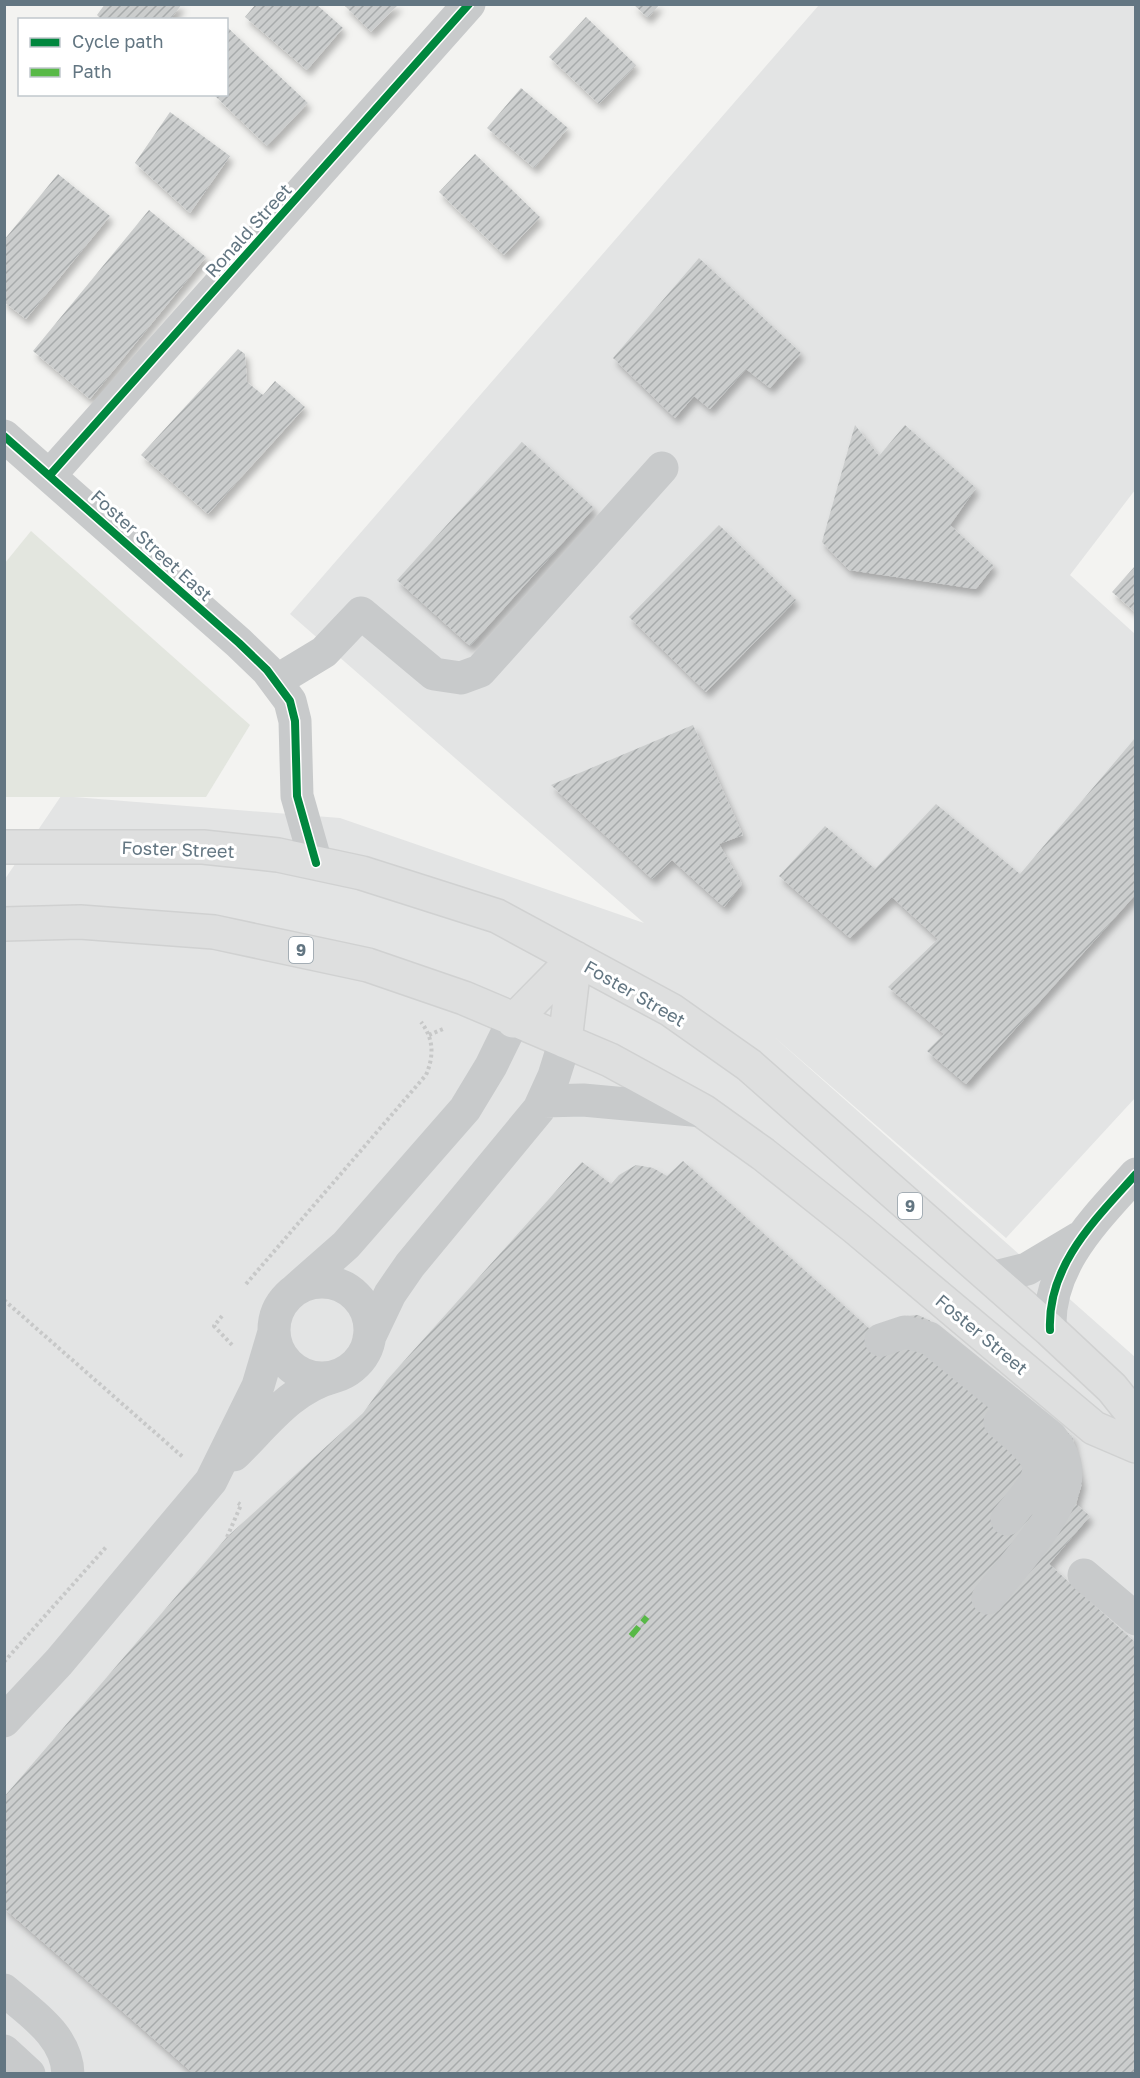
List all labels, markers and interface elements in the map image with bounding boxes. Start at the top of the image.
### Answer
legend [18,18,228,96]
text: Cycle path [72,30,164,52]
text: Path [72,60,112,82]
street label: Ronald Street [200,179,296,281]
street label: Foster Street East [87,485,217,605]
street label: Foster Street [121,836,235,862]
road number: 9 [289,937,313,963]
street label: Foster Street [580,955,690,1031]
road number: 9 [898,1193,922,1219]
street label: Foster Street [932,1289,1032,1379]

